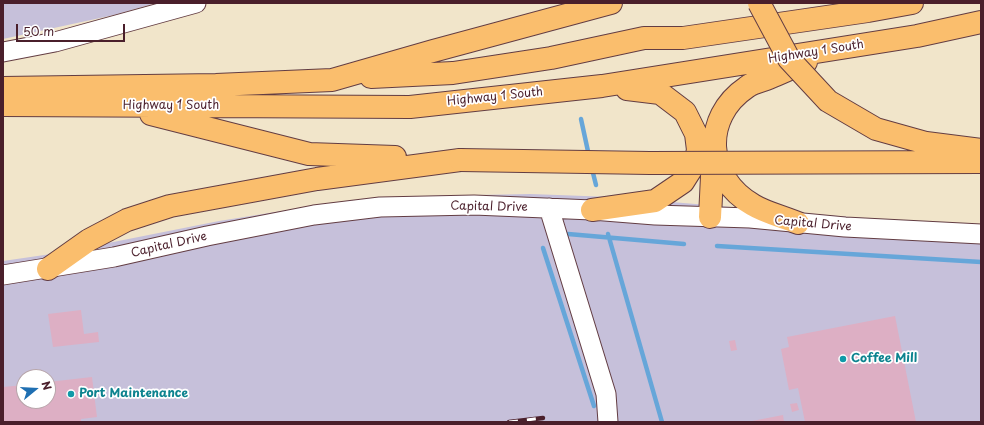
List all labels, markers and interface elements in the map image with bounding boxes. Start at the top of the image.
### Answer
scale bar [18,16,127,42]
text: 50 m [23,22,54,40]
street label: Highway 1 South [767,37,865,67]
street label: Highway 1 South [446,85,544,109]
street label: Highway 1 South [123,99,219,113]
street label: Capital Drive [450,199,528,215]
street label: Capital Drive [774,213,852,235]
street label: Capital Drive [130,229,208,261]
place label: Coffee Mill [851,352,917,366]
marker: Coffee Mill [838,354,848,364]
north arrow [16,369,56,409]
text: N [38,379,56,392]
place label: Port Maintenance [79,387,188,401]
marker: Port Maintenance [66,389,76,399]

